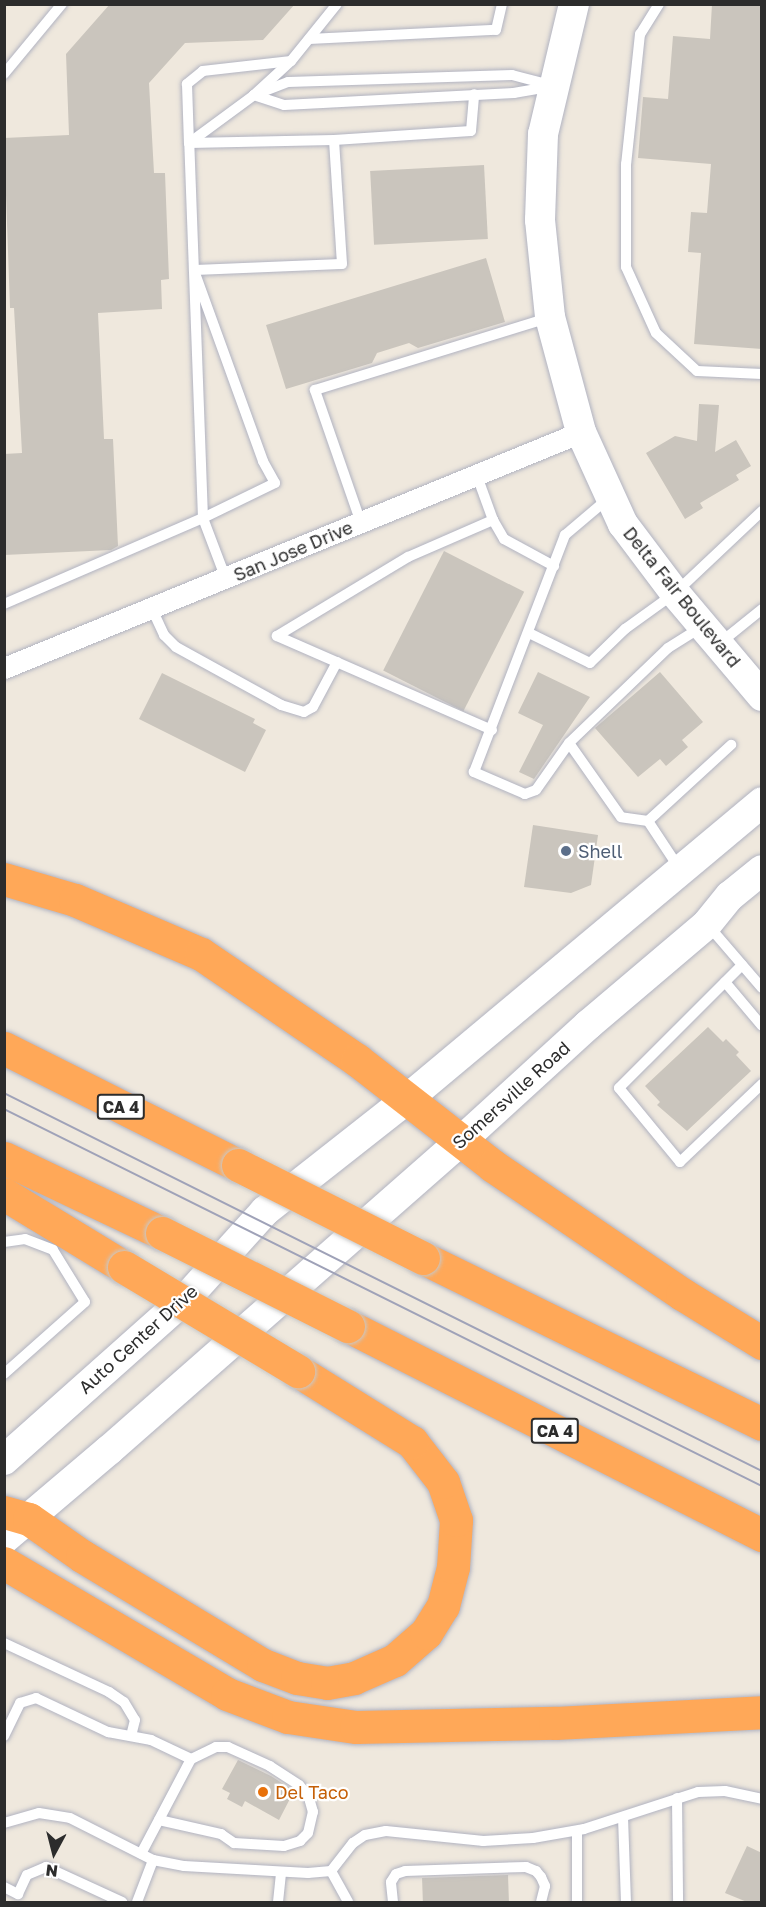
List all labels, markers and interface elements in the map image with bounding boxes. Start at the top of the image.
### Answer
street label: San Jose Drive [230,516,356,586]
street label: Delta Fair Boulevard [619,523,745,671]
place label: Shell [578,840,623,862]
marker: Shell [559,844,573,858]
street label: Somersville Road [448,1037,574,1153]
road number: CA 4 [96,1094,146,1120]
street label: Auto Center Drive [74,1280,202,1398]
road number: CA 4 [530,1418,580,1444]
place label: Del Taco [275,1781,349,1803]
marker: Del Taco [256,1785,270,1799]
north arrow [24,1823,84,1883]
text: N [45,1860,59,1882]

